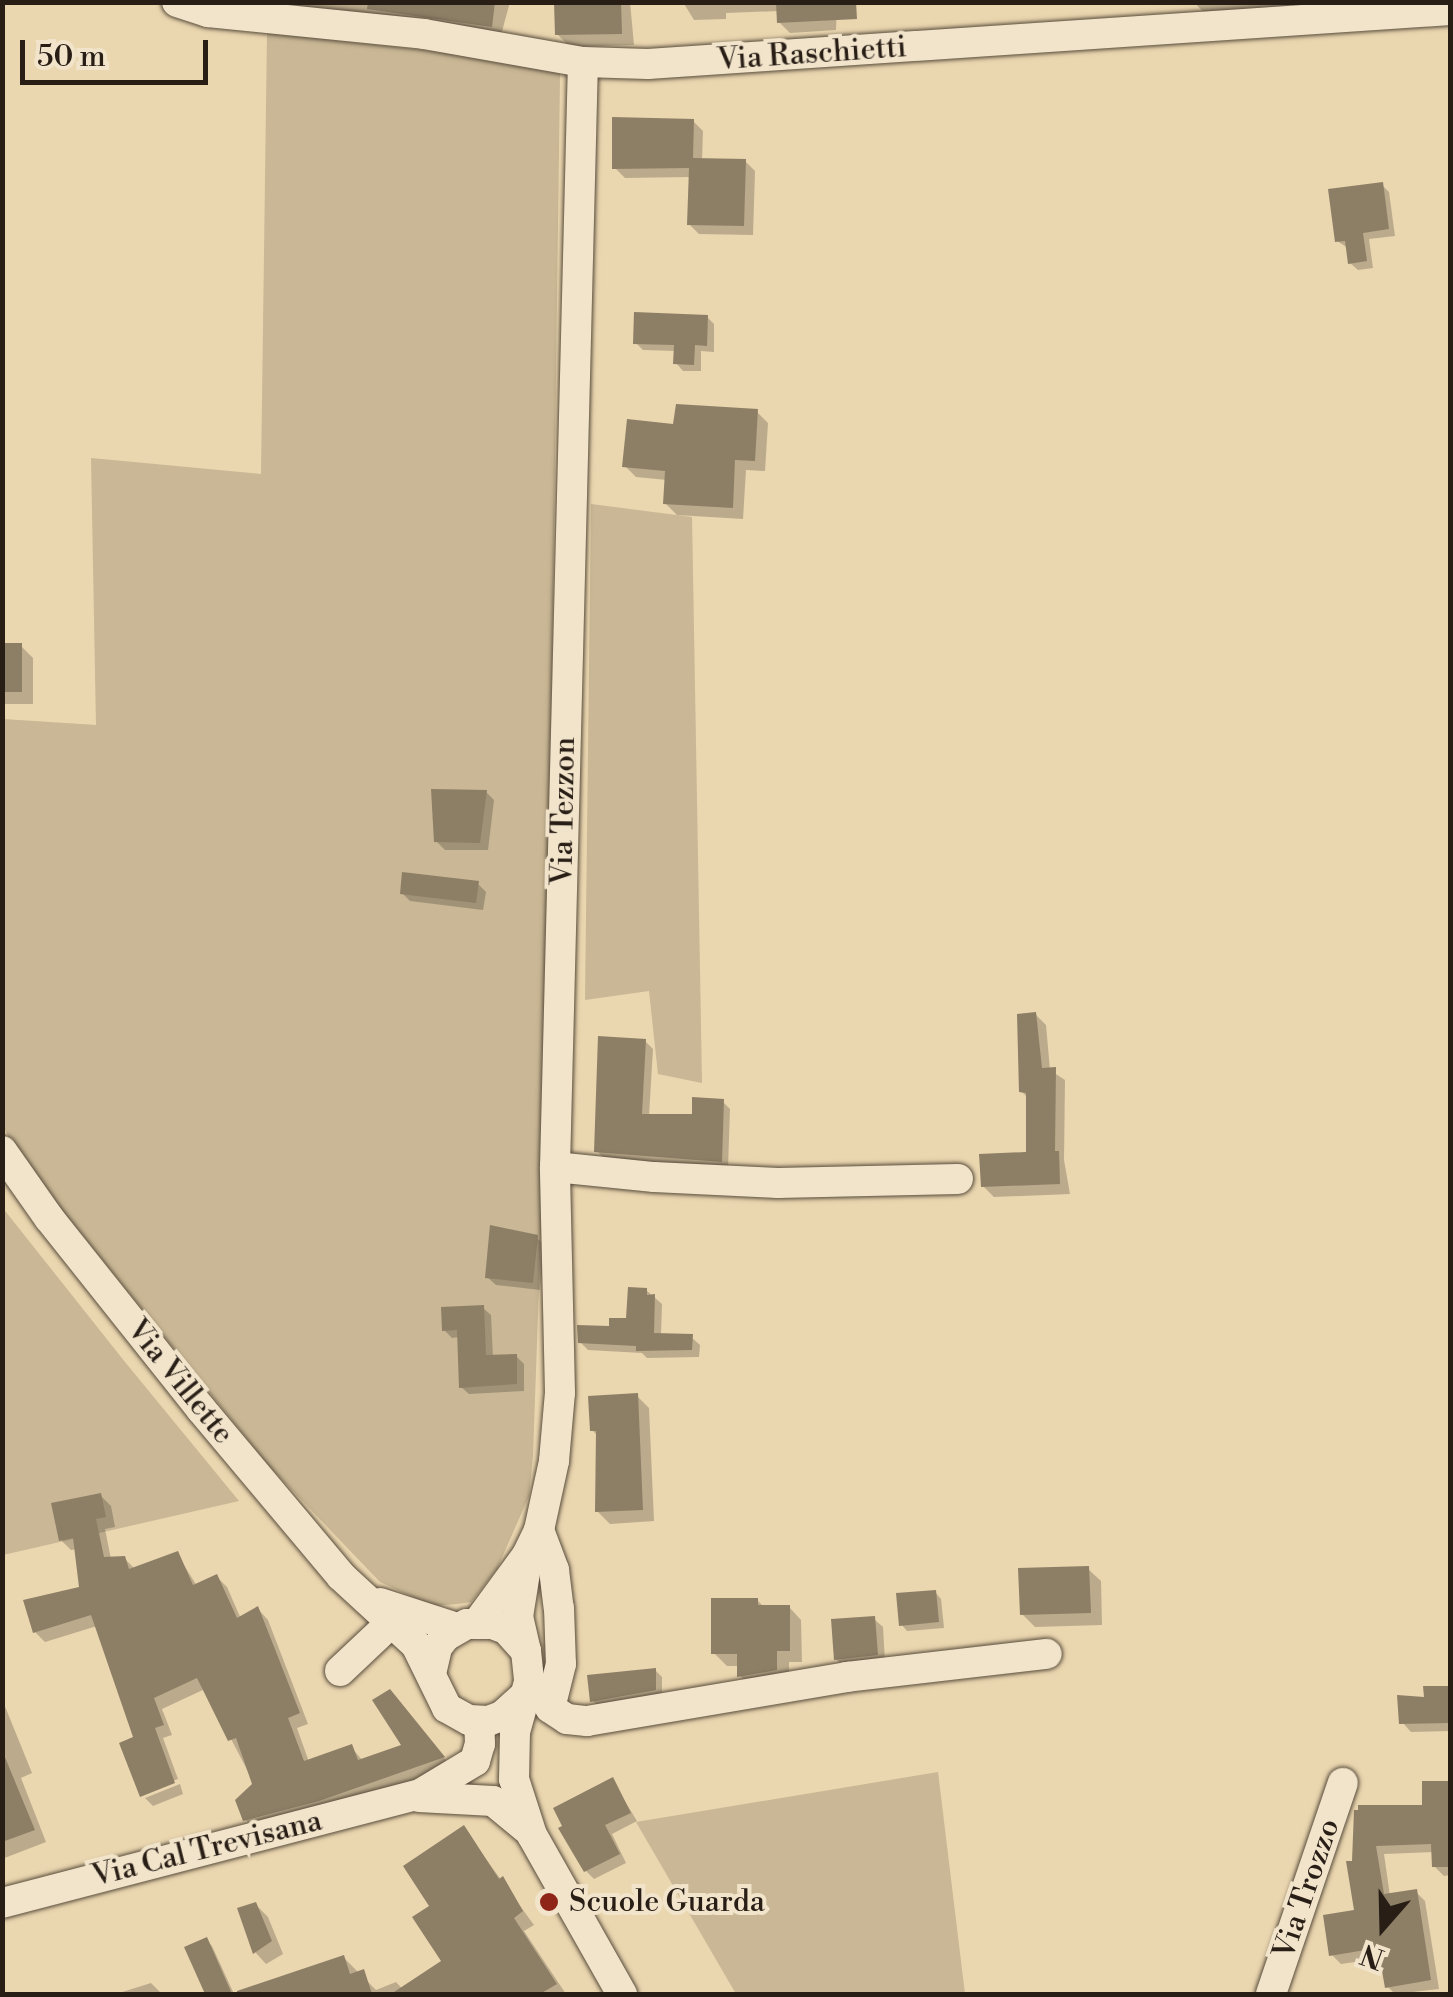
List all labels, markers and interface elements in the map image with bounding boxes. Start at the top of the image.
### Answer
scale bar [25,20,212,82]
street label: Via Raschietti [716,29,908,79]
text: 50 m [37,38,106,76]
street label: Via Tezzon [545,737,583,885]
street label: Via Villette [119,1313,241,1451]
street label: Via Cal Trevisana [88,1803,326,1895]
street label: Via Trozzo [1266,1814,1348,1964]
north arrow [1333,1877,1433,1977]
place label: Scuole Guarda [569,1884,765,1920]
marker: Scuole Guarda [538,1891,560,1913]
text: N [1356,1935,1389,1976]

